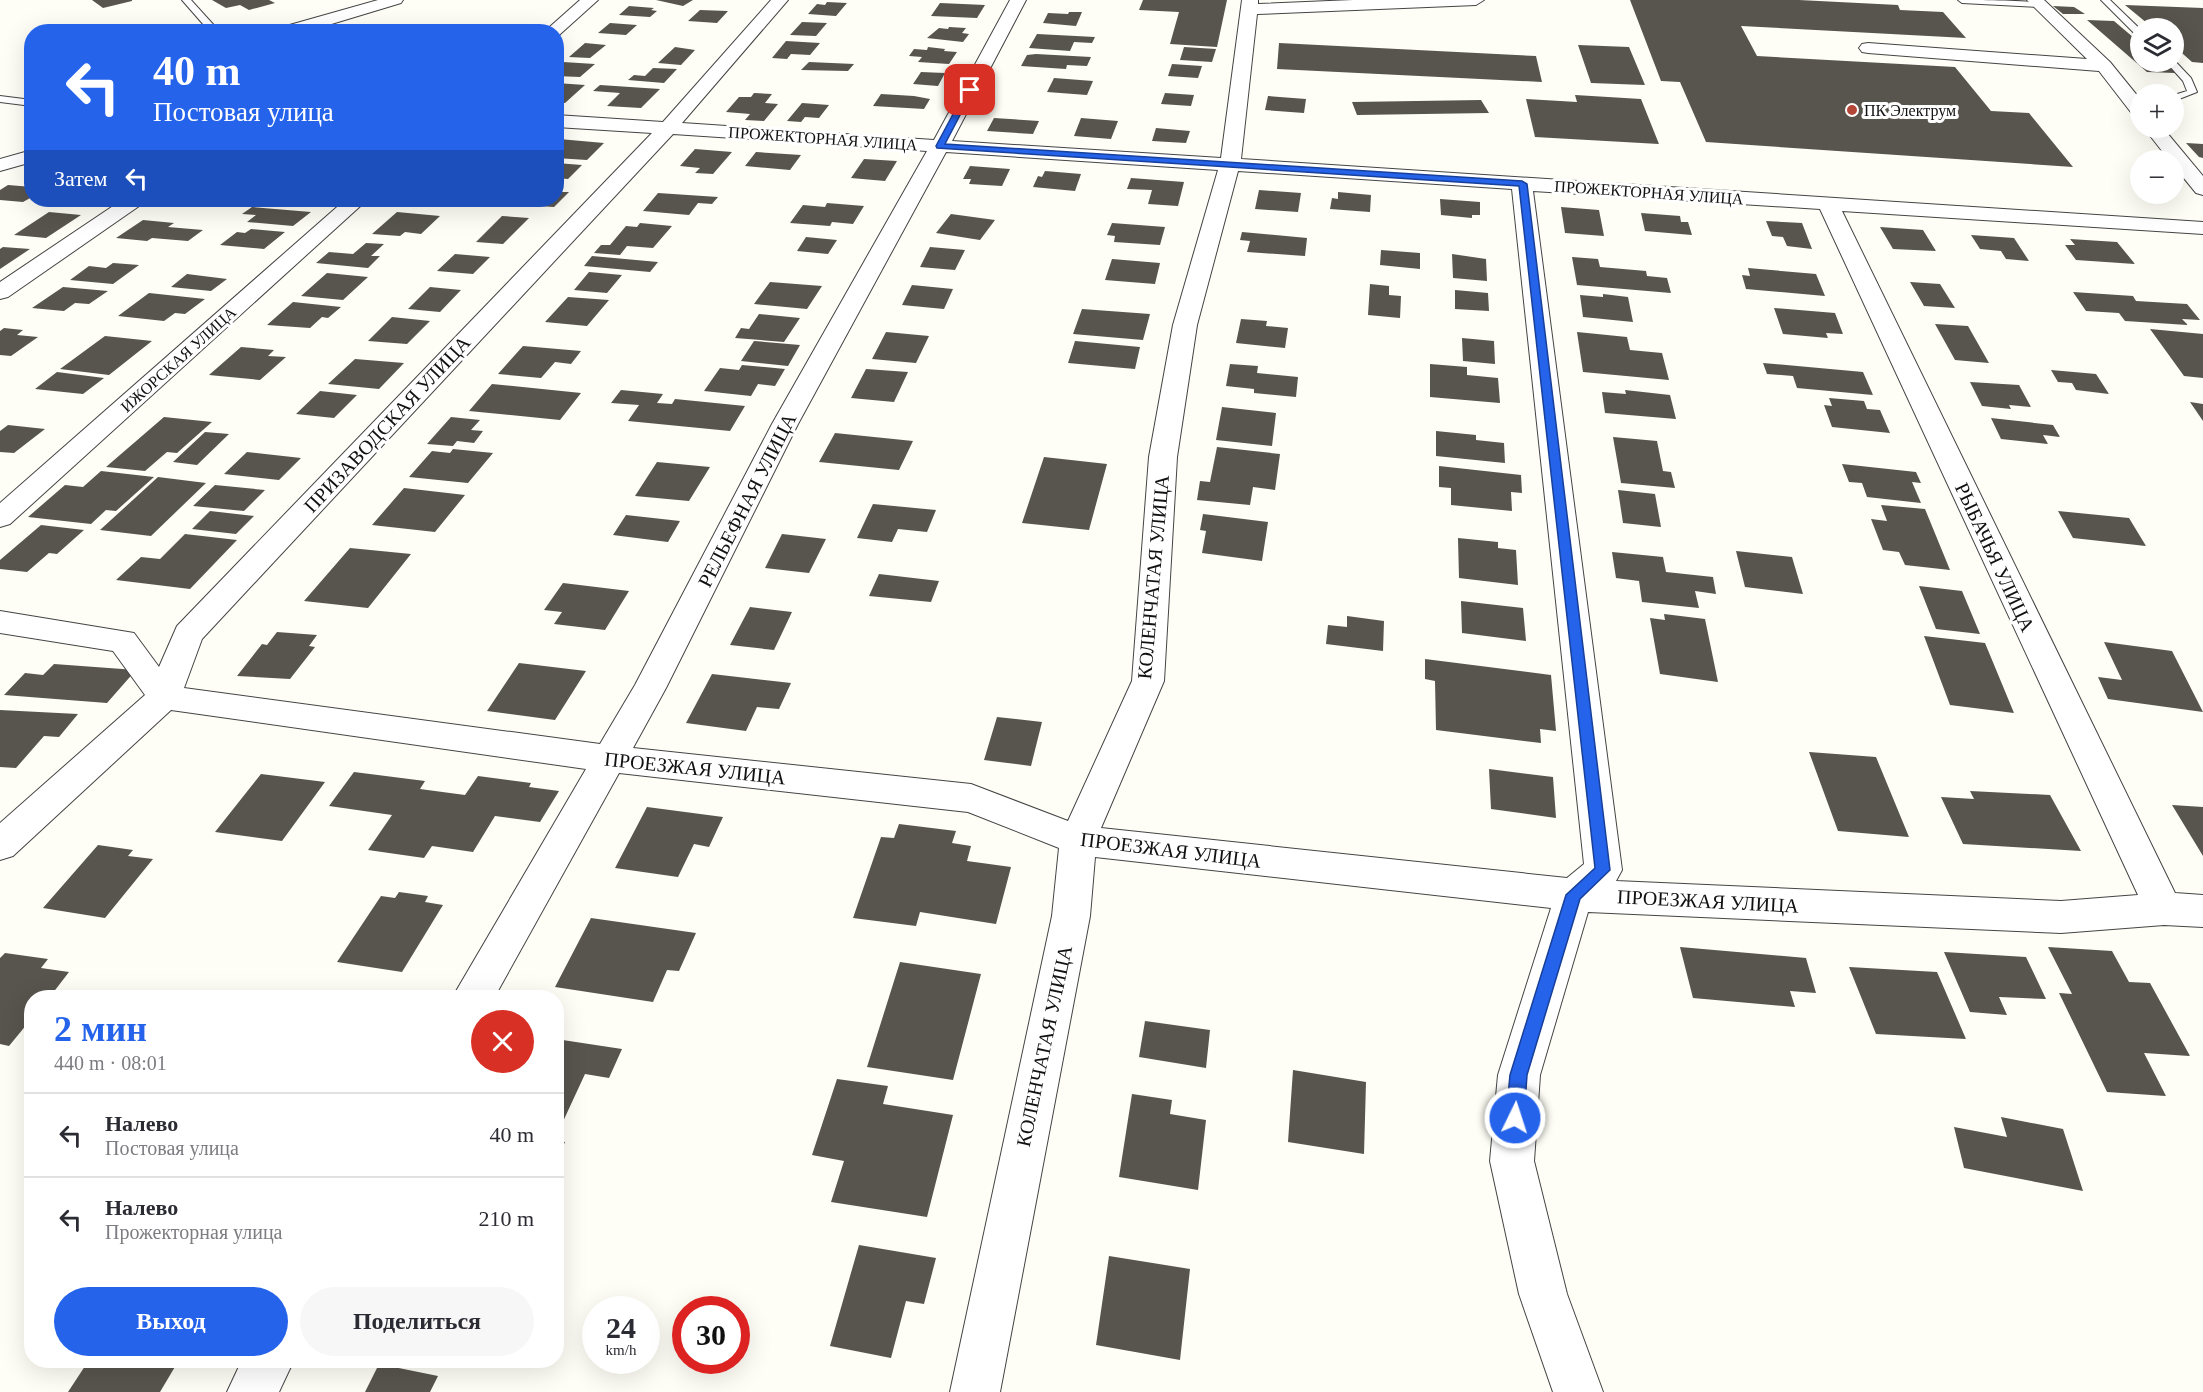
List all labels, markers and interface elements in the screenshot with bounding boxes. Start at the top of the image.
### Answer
map controls [2130,18,2184,204]
button: layers [2130,18,2184,72]
icon: left [54,48,132,126]
text: 40 m [153,48,241,94]
pin [944,64,995,115]
icon: arrive [953,73,986,106]
button: + [2130,84,2184,138]
text: Постовая улица [153,97,334,127]
place label: ПК Электрум [1864,102,1956,120]
marker: ПК Электрум [1845,103,1859,117]
street label: ПРОЖЕКТОРНАЯ УЛИЦА [728,123,918,155]
button: − [2130,150,2184,204]
icon: left [120,162,153,195]
text: Затем [54,166,108,191]
street label: ПРОЖЕКТОРНАЯ УЛИЦА [1554,177,1744,209]
street label: ИЖОРСКАЯ УЛИЦА [117,303,240,416]
street label: ПРИЗАВОДСКАЯ УЛИЦА [299,331,476,517]
street label: РЕЛЬЕФНАЯ УЛИЦА [694,409,802,591]
street label: КОЛЕНЧАТАЯ УЛИЦА [1133,473,1174,680]
street label: РЫБАЧЬЯ УЛИЦА [1950,479,2039,636]
street label: ПРОЕЗЖАЯ УЛИЦА [603,748,787,790]
street label: ПРОЕЗЖАЯ УЛИЦА [1079,828,1263,873]
street label: ПРОЕЗЖАЯ УЛИЦА [1617,885,1800,918]
street label: КОЛЕНЧАТАЯ УЛИЦА [1012,943,1077,1149]
text: 2 мин [54,1009,147,1049]
button: close [471,1010,534,1073]
text: 440 m · 08:01 [54,1052,167,1074]
position arrow [1483,1086,1547,1150]
text: Налево [105,1111,178,1136]
icon: left [54,1119,87,1152]
text: 40 m [489,1122,534,1147]
text: Постовая улица [105,1137,239,1159]
text: Налево [105,1195,178,1220]
icon: left [54,1203,87,1236]
text: 210 m [478,1206,534,1231]
text: Прожекторная улица [105,1221,282,1243]
button: Выход [54,1287,288,1356]
button: Поделиться [300,1287,534,1356]
speed limit sign: 30 [672,1296,750,1374]
text: 24 [606,1311,636,1344]
text: km/h [606,1342,636,1358]

